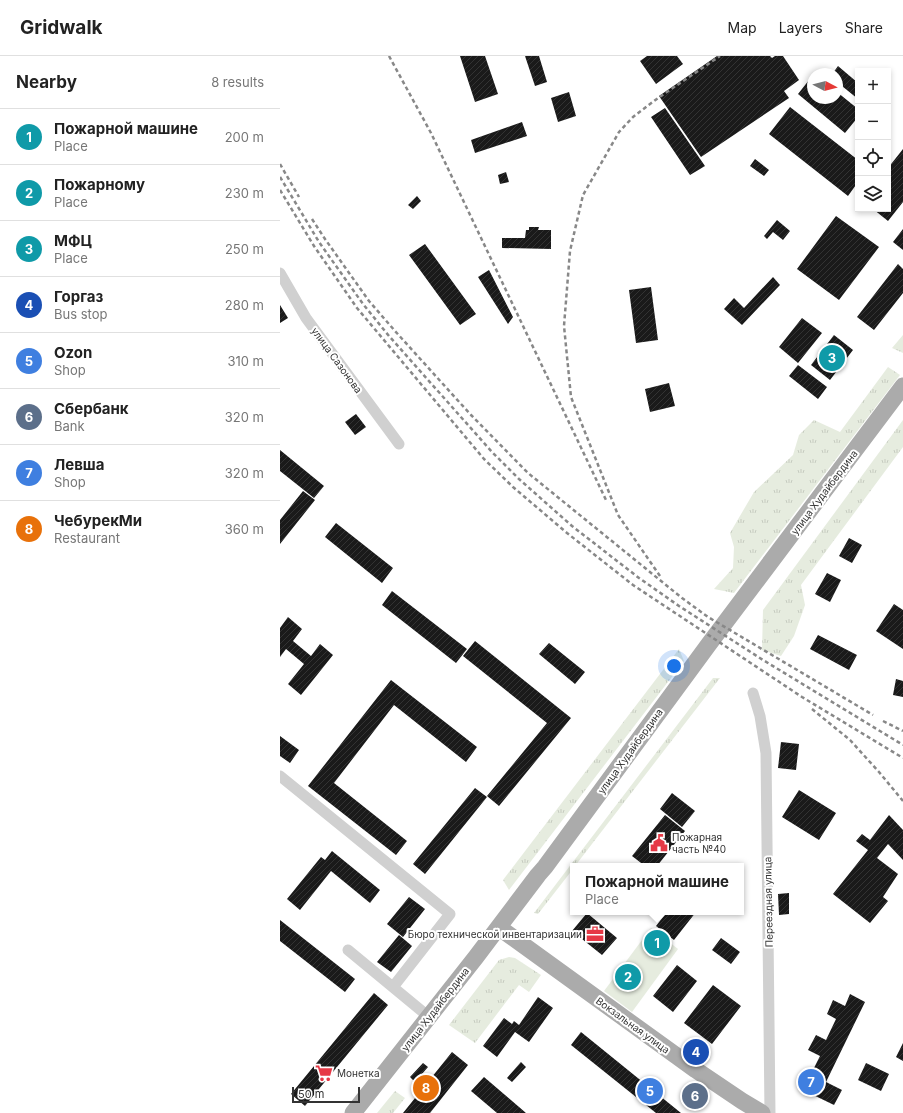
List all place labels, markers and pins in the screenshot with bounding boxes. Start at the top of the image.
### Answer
pin: 3 [819,343,845,373]
place label: Пожарная часть №40 [672,831,726,855]
public building icon: Пожарная часть №40 [649,833,669,853]
office icon: Бюро технической инвентаризации [585,924,605,944]
place label: Бюро технической инвентаризации [408,928,582,940]
pin: 1 [644,928,670,958]
pin: 2 [615,962,641,992]
pin: 4 [683,1037,709,1067]
supermarket icon: Монетка [314,1063,334,1083]
place label: Монетка [337,1067,380,1079]
pin: 7 [798,1067,824,1097]
pin: 8 [413,1073,439,1103]
pin: 5 [637,1076,663,1106]
pin: 6 [682,1081,708,1111]

